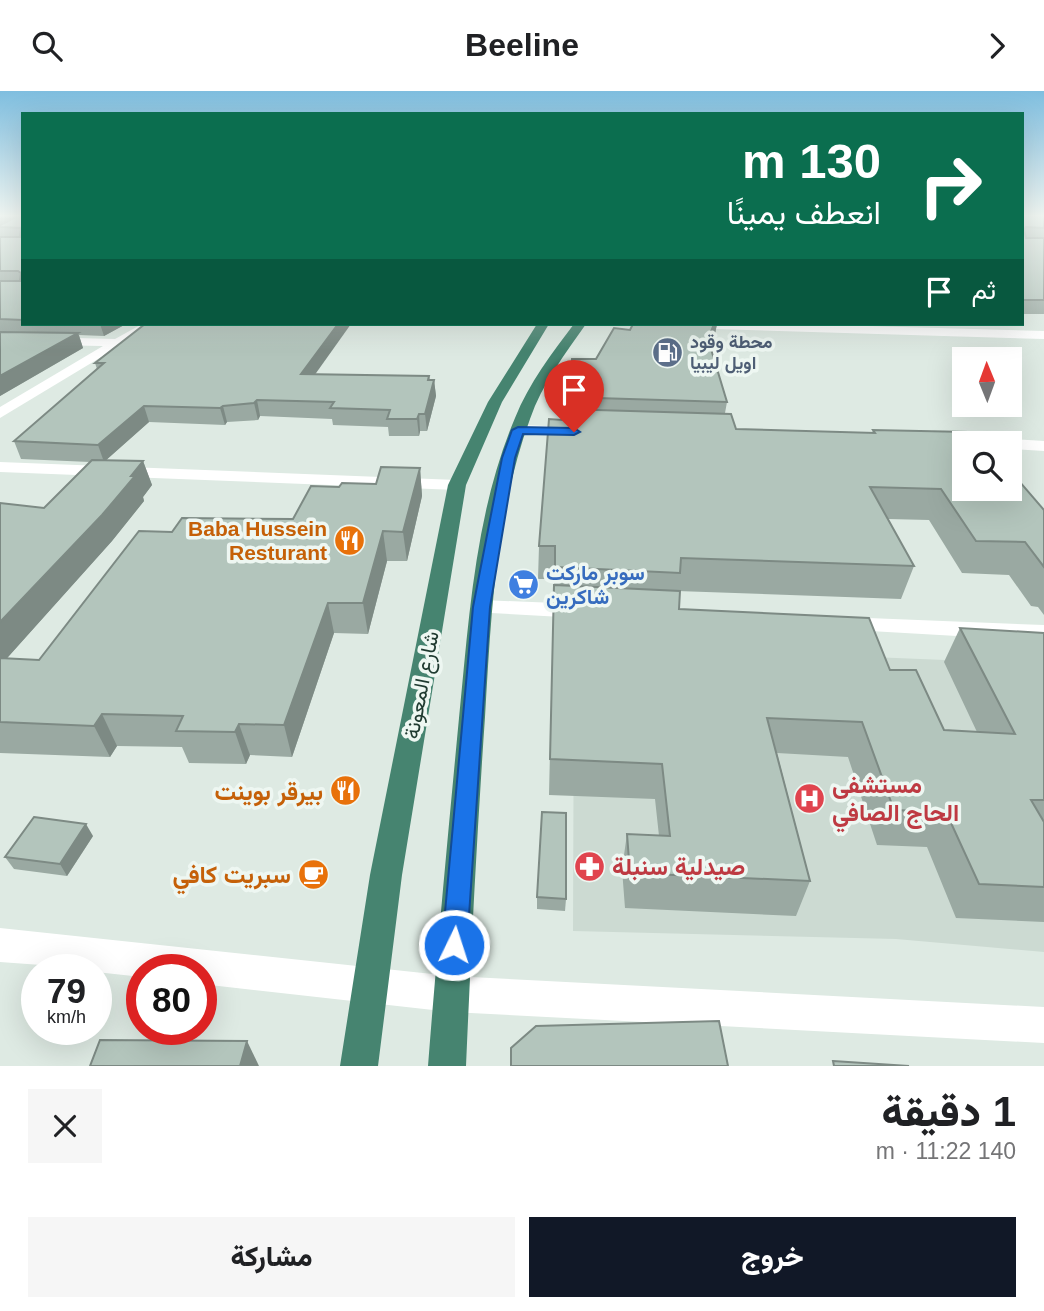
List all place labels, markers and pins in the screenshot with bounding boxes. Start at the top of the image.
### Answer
place label: محطة وقود اويل ليبيا [690,332,773,374]
fuel station icon: محطة وقود اويل ليبيا [650,335,684,369]
pin [544,360,604,432]
place label: Baba Hussein Resturant [188,517,327,564]
restaurant icon: Baba Hussein Resturant [333,523,367,557]
place label: سوبر ماركت شاكرين [546,561,645,610]
supermarket icon: سوبر ماركت شاكرين [506,567,540,601]
place label: مستشفى الحاج الصافي [832,771,959,833]
restaurant icon: بيرقر بوينت [329,774,363,808]
place label: بيرقر بوينت [214,778,323,807]
hospital icon: مستشفى الحاج الصافي [792,781,826,815]
pharmacy icon: صيدلية سنبلة [572,849,606,883]
place label: صيدلية سنبلة [612,853,745,881]
cafe icon: سبريت كافي [297,857,331,891]
place label: سبريت كافي [173,861,291,895]

